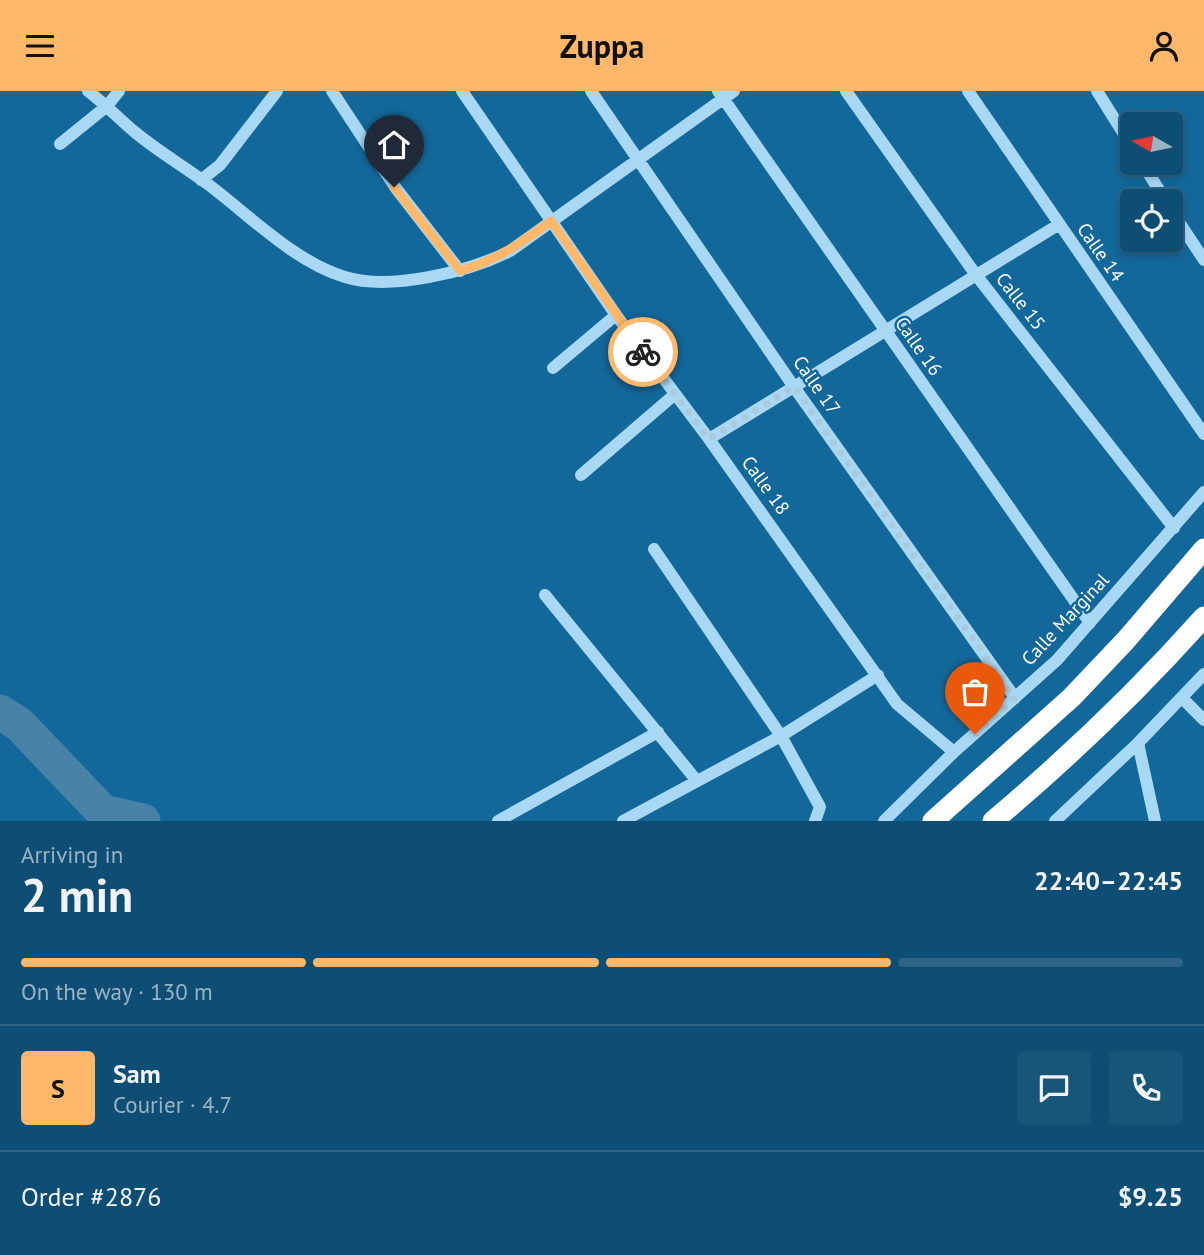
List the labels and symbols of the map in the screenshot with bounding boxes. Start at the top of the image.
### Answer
north arrow [1120,112,1183,175]
pin [364,115,424,187]
street label: Calle 14 [1072,218,1130,286]
street label: Calle 15 [991,267,1051,335]
street label: Calle 16 [890,312,948,380]
courier [608,317,678,387]
street label: Calle 17 [788,351,846,419]
street label: Calle 18 [737,451,795,519]
street label: Calle Marginal [1016,568,1114,670]
pin [945,662,1005,734]

